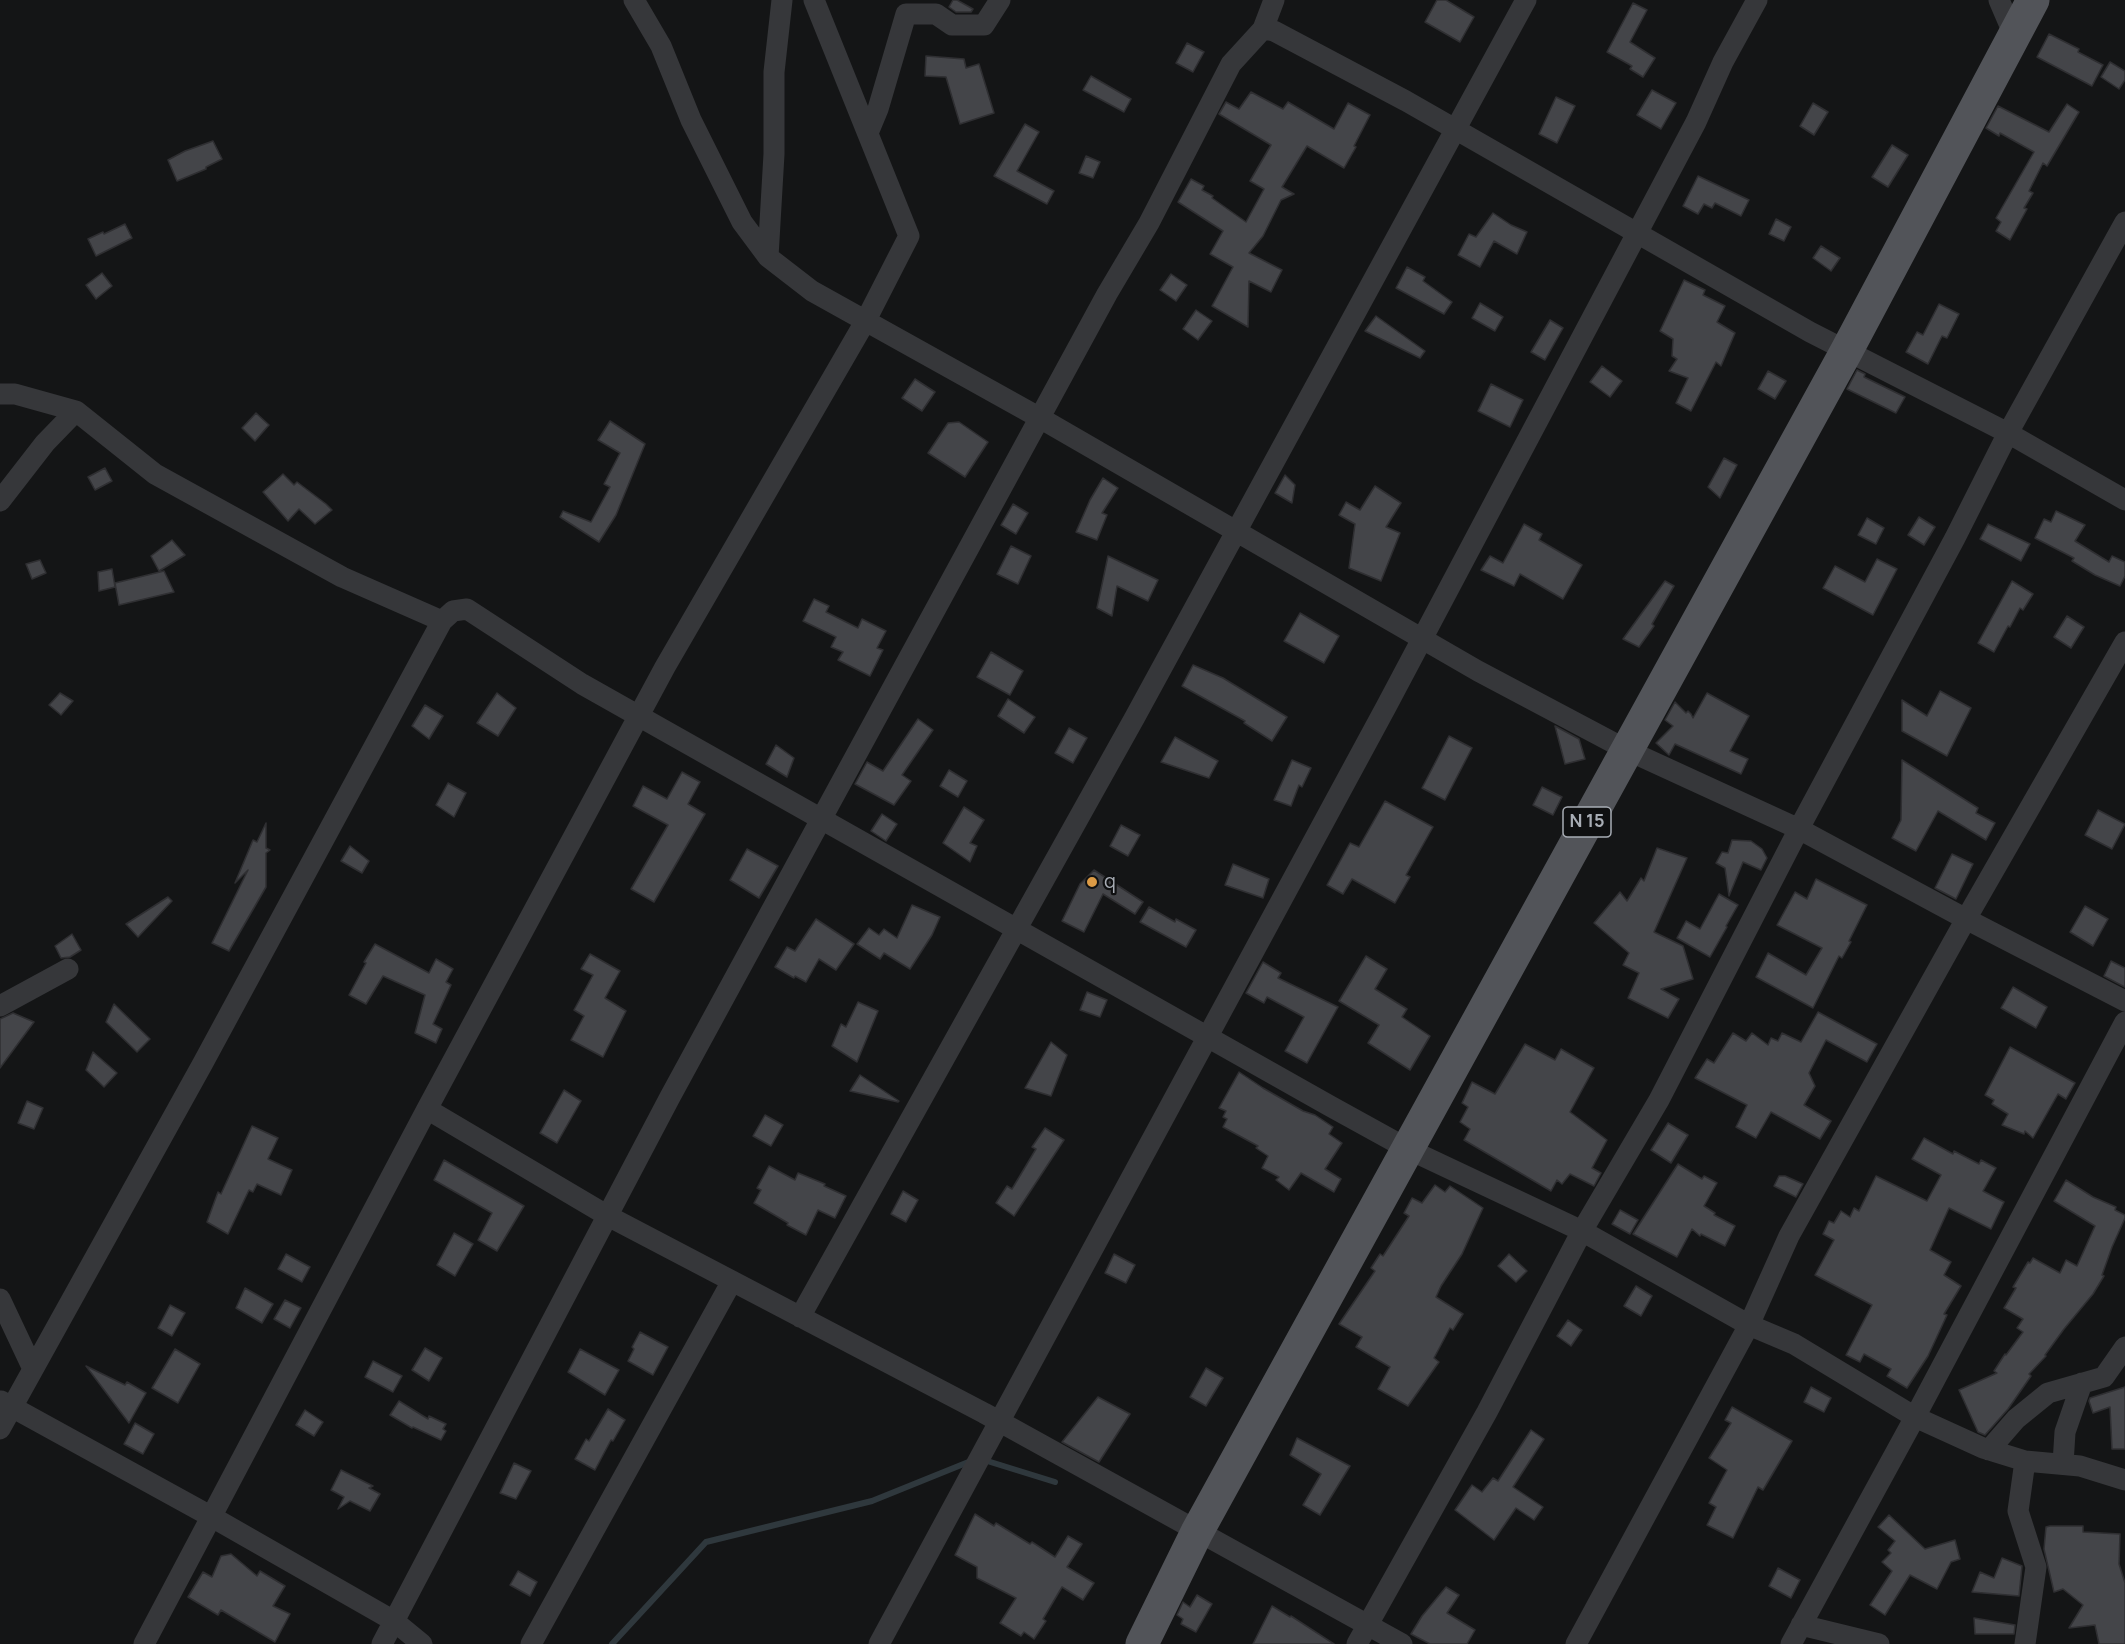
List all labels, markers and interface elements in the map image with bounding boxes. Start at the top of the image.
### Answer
road number: N 15 [1563,807,1611,837]
place label: q [1104,870,1116,894]
marker: q [1085,875,1099,889]

